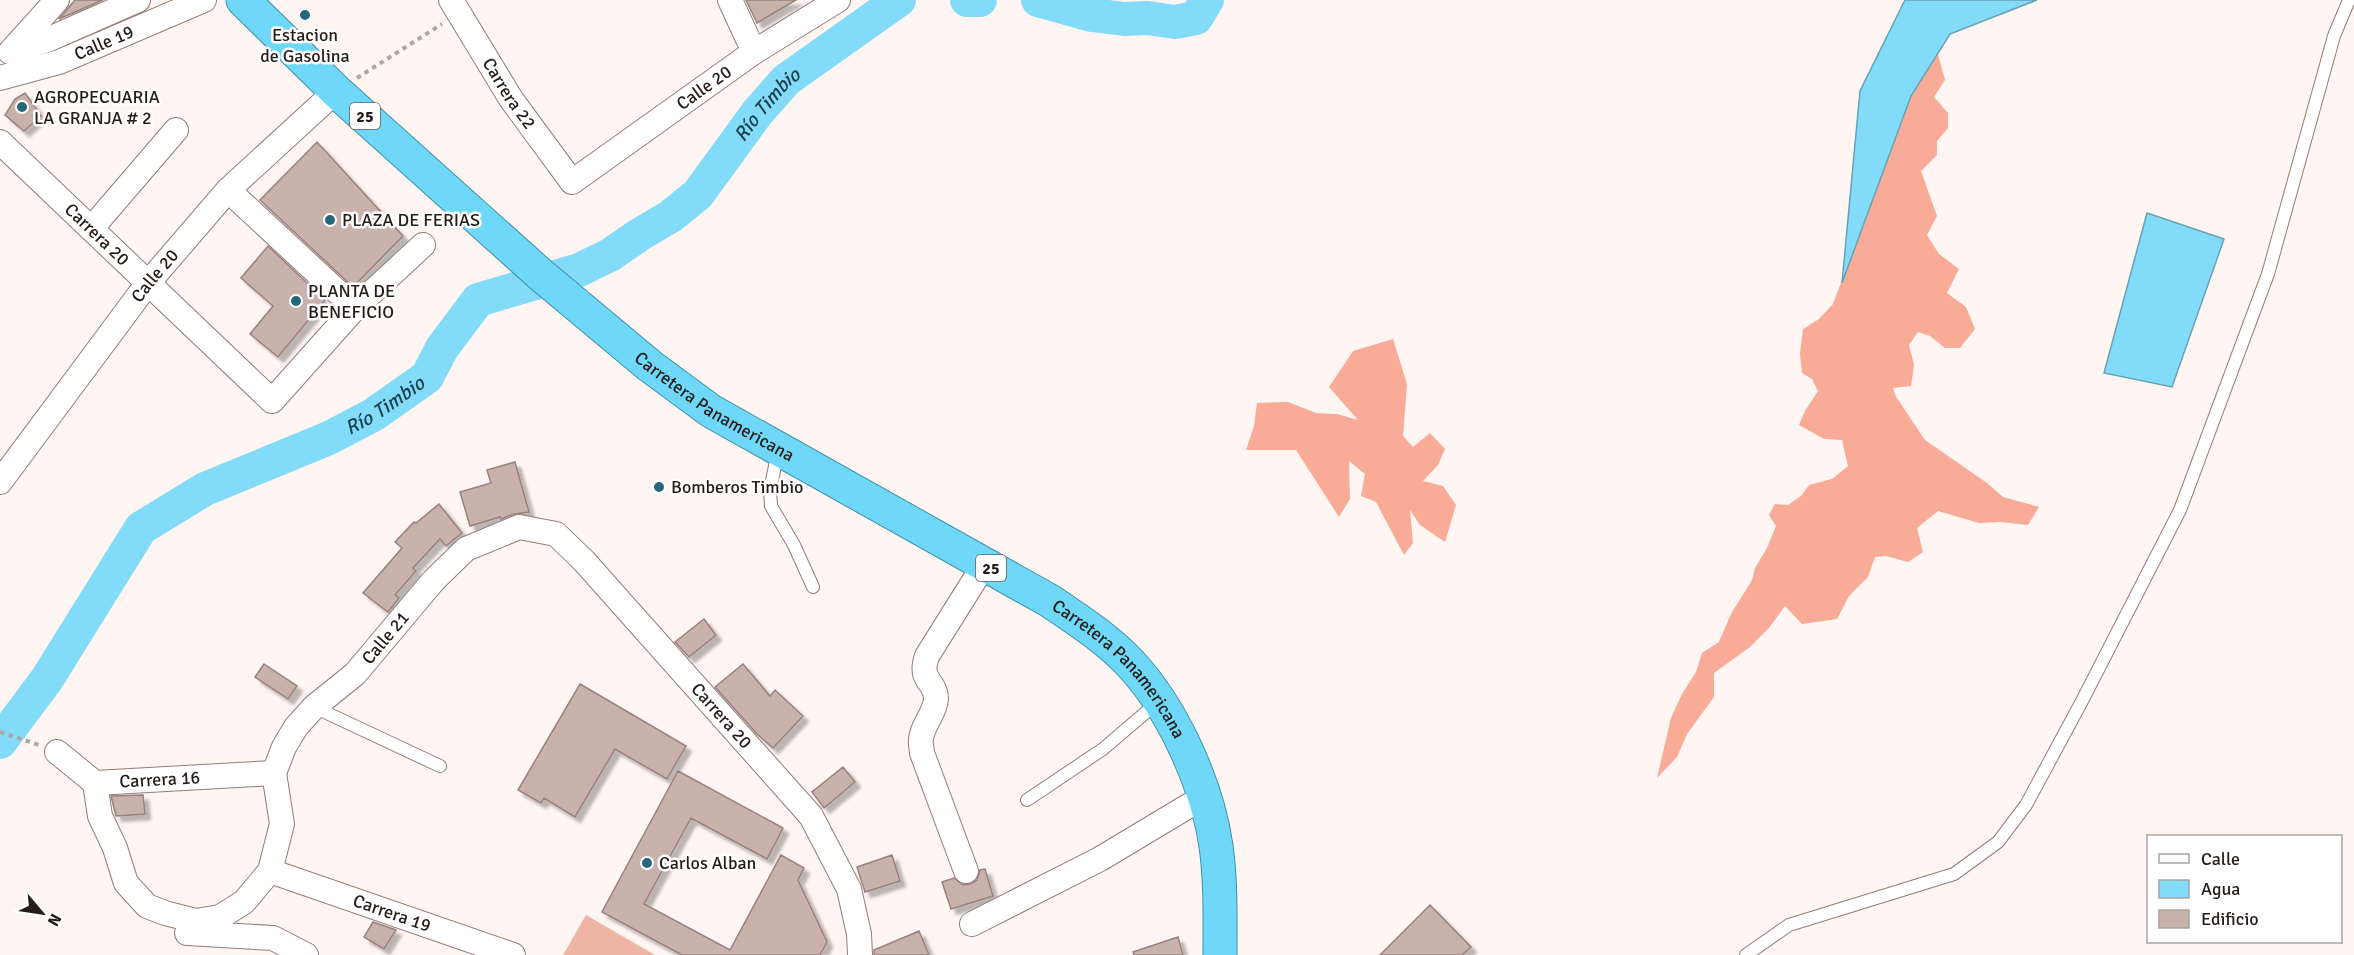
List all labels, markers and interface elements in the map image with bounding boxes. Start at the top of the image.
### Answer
marker: Estacion de Gasolina [298,8,312,22]
street label: Calle 19 [71,20,137,65]
place label: Estacion de Gasolina [260,24,350,67]
street label: Carrera 22 [478,54,540,133]
street label: Calle 20 [672,61,736,115]
water label: Río Timbio [728,61,806,147]
place label: AGROPECUARIA LA GRANJA # 2 [34,86,160,129]
marker: AGROPECUARIA LA GRANJA # 2 [15,100,29,114]
road number: 25 [350,103,380,129]
street label: Carrera 20 [60,199,134,270]
place label: PLAZA DE FERIAS [342,209,480,231]
marker: PLAZA DE FERIAS [323,213,337,227]
street label: Calle 20 [126,245,183,307]
place label: PLANTA DE BENEFICIO [308,280,395,323]
marker: PLANTA DE BENEFICIO [289,294,303,308]
street label: Carretera Panamericana [630,347,798,466]
water label: Río Timbio [341,370,431,440]
place label: Bomberos Timbio [671,476,803,498]
marker: Bomberos Timbio [652,480,666,494]
road number: 25 [976,555,1006,581]
street label: Carretera Panamericana [1048,595,1190,742]
street label: Calle 21 [357,607,414,669]
street label: Carrera 20 [687,678,757,753]
street label: Carrera 16 [119,766,201,793]
legend [2147,835,2342,943]
text: Calle [2201,848,2240,870]
place label: Carlos Alban [659,852,756,874]
marker: Carlos Alban [640,856,654,870]
text: Agua [2201,878,2240,900]
north arrow [12,883,72,943]
street label: Carrera 19 [350,890,434,937]
text: Edificio [2201,908,2259,930]
text: N [43,910,66,930]

